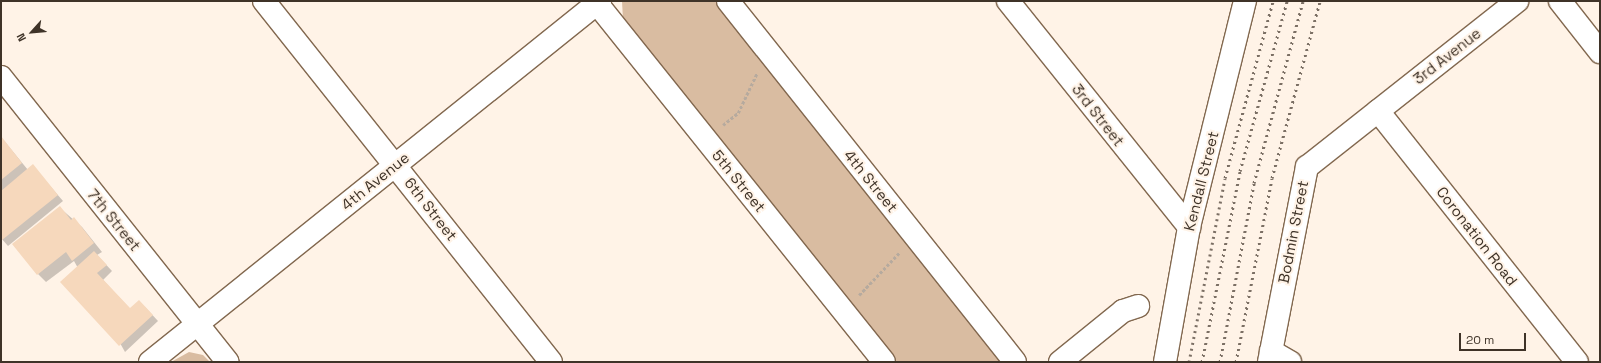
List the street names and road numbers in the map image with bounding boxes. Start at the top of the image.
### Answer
street label: 3rd Avenue [1410,24,1484,88]
street label: 3rd Street [1068,80,1128,150]
street label: Kendall Street [1180,129,1222,233]
street label: 5th Street [708,146,770,216]
street label: 4th Street [840,146,902,216]
street label: 4th Avenue [337,148,413,214]
street label: 6th Street [401,174,461,244]
street label: Bodmin Street [1274,179,1312,285]
street label: Coronation Road [1433,183,1521,289]
street label: 7th Street [84,185,144,255]

